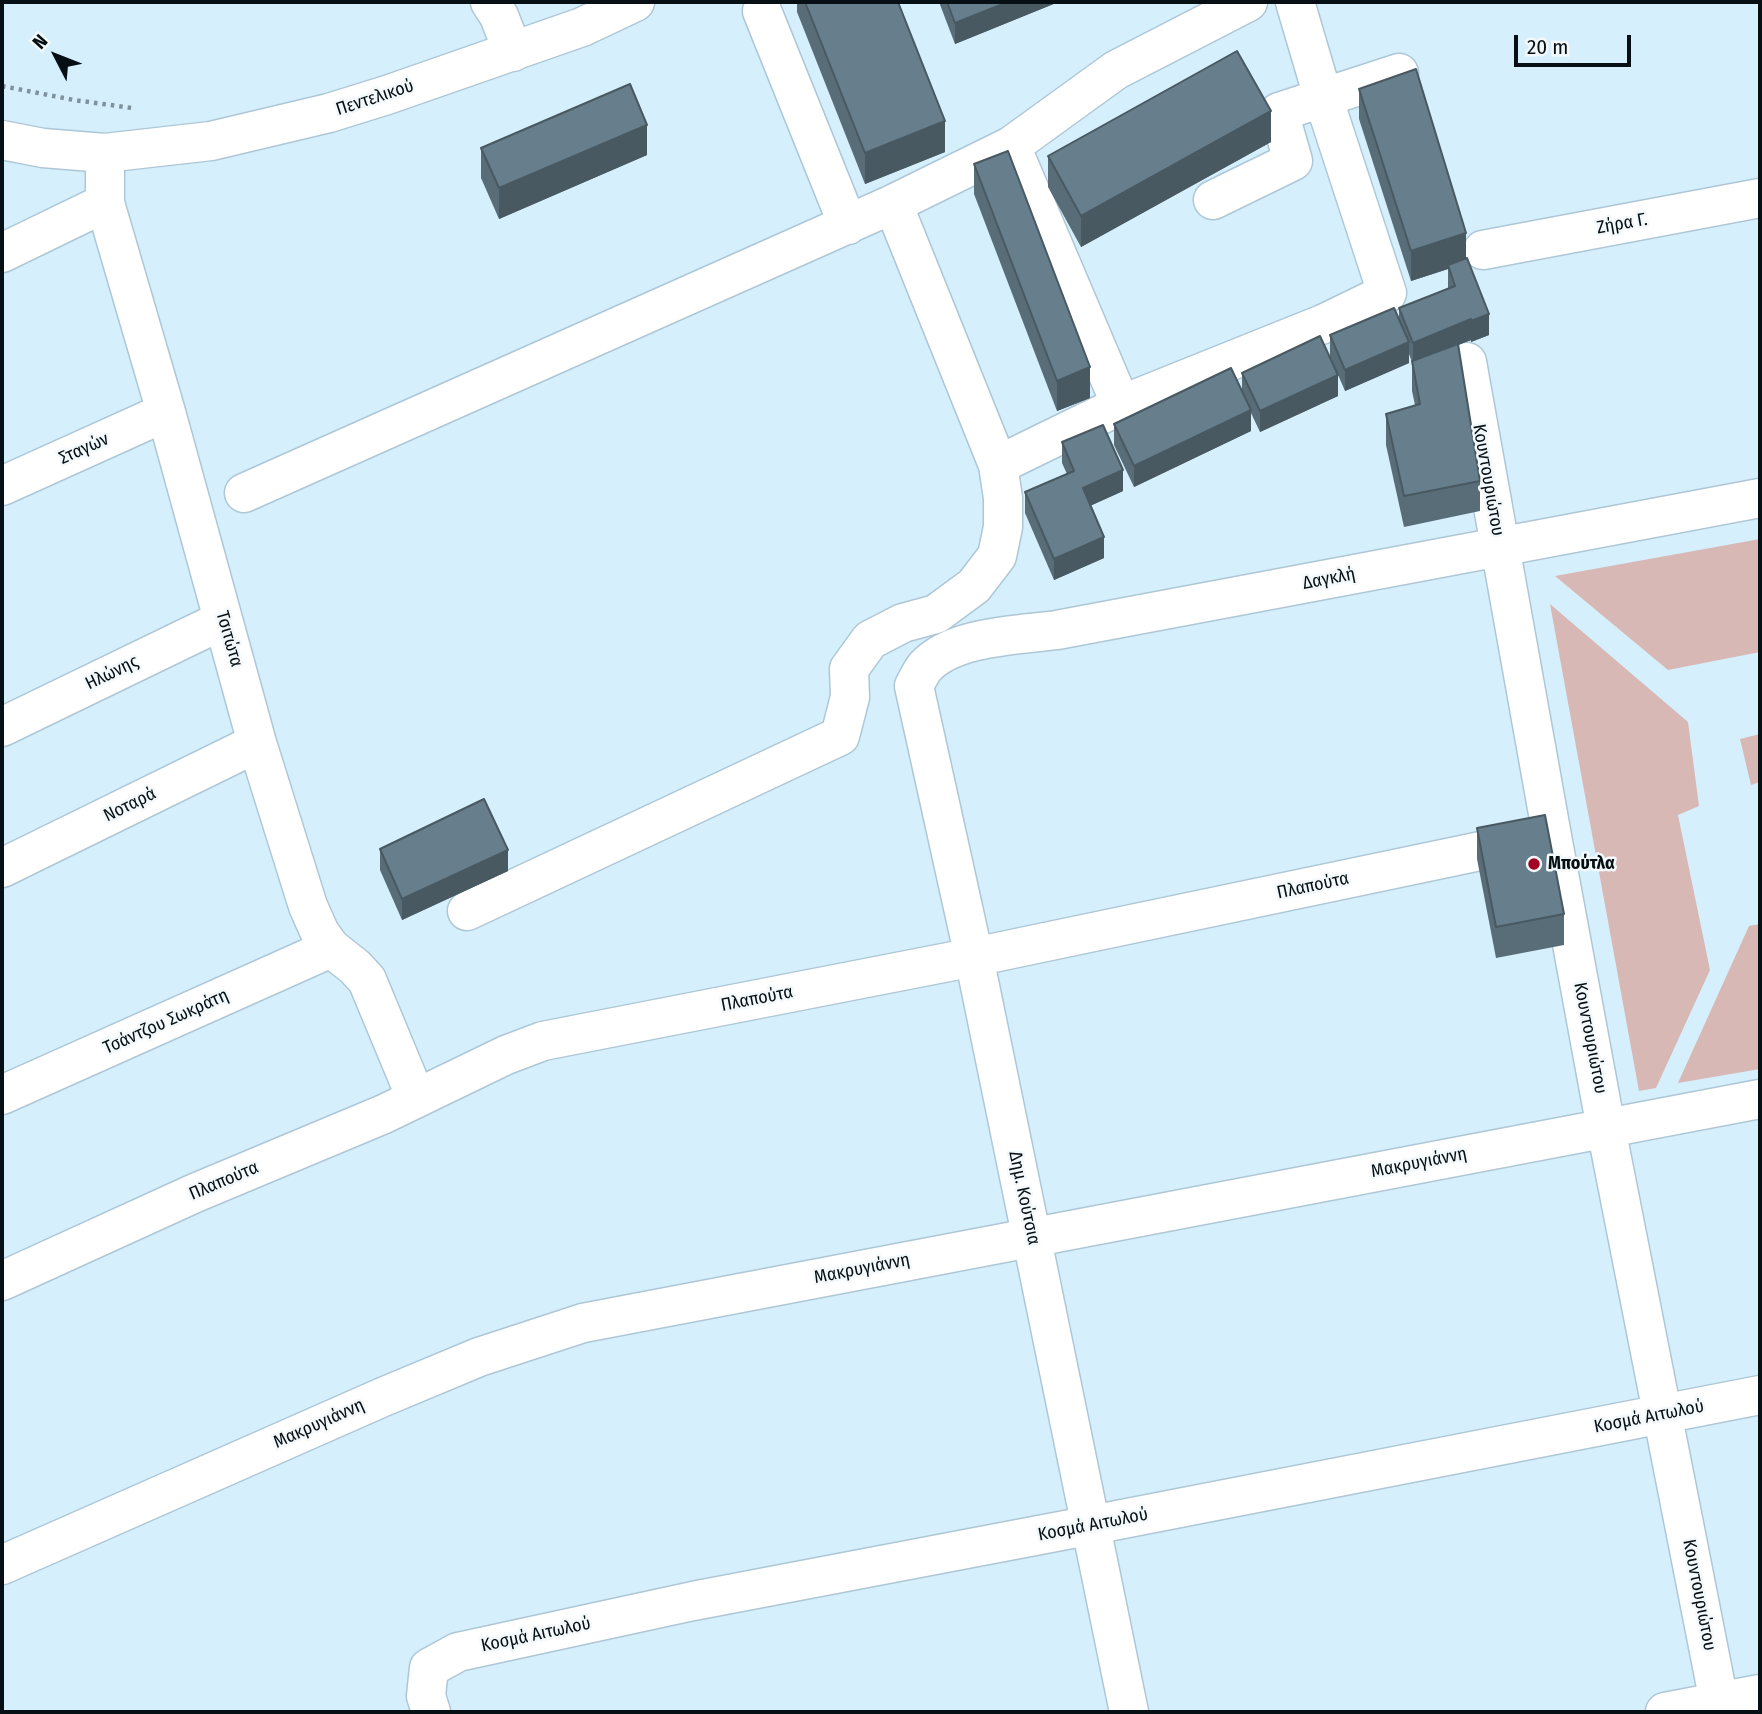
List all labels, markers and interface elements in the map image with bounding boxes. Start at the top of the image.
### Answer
north arrow [21,21,91,91]
scale bar [1517,21,1634,65]
text: N [28,30,52,54]
text: 20 m [1527,34,1568,60]
street label: Πεντελικού [333,75,417,121]
street label: Ζήρα Γ. [1595,209,1649,239]
street label: Κουντουριώτου [1468,422,1508,538]
street label: Σταγών [56,429,112,469]
street label: Δαγκλή [1301,563,1357,595]
street label: Τσιτώτα [211,609,247,669]
street label: Ηλώνης [82,651,142,695]
street label: Νοταρά [100,783,160,827]
place label: Μπούτλα [1548,853,1615,875]
marker: Μπούτλα [1526,856,1542,872]
street label: Πλαπούτα [1275,868,1351,904]
street label: Κουντουριώτου [1569,980,1611,1096]
street label: Πλαπούτα [719,981,795,1017]
street label: Τσάντζου Σωκράτη [100,985,232,1059]
street label: Μακρυγιάννη [1369,1143,1469,1183]
street label: Δημ. Κούτσια [1004,1149,1044,1247]
street label: Πλαπούτα [186,1157,262,1205]
street label: Μακρυγιάννη [812,1249,912,1289]
street label: Μακρυγιάννη [270,1394,368,1454]
street label: Κοσμά Αιτωλού [1592,1396,1706,1438]
street label: Κοσμά Αιτωλού [1036,1504,1150,1546]
street label: Κουντουριώτου [1678,1537,1720,1653]
street label: Κοσμά Αιτωλού [479,1613,593,1657]

